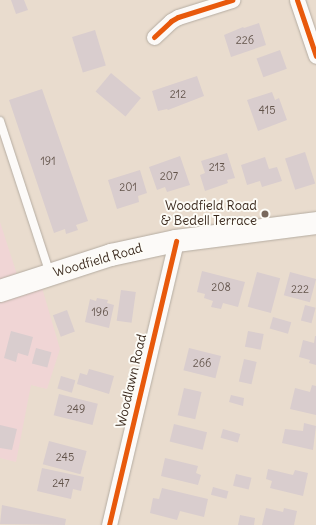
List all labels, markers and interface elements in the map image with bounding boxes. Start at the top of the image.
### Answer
house number: 226 [236,33,254,47]
house number: 212 [170,87,186,101]
house number: 415 [259,103,275,117]
house number: 191 [40,154,56,168]
house number: 213 [209,160,225,174]
house number: 207 [160,169,178,183]
house number: 201 [119,180,137,194]
place label: Woodfield Road & Bedell Terrace [161,199,257,230]
marker: Woodfield Road & Bedell Terrace [260,209,270,219]
street label: Woodfield Road [52,241,144,281]
house number: 208 [211,280,231,294]
house number: 222 [291,282,309,296]
house number: 196 [91,305,109,319]
street label: Woodlawn Road [114,333,150,429]
house number: 266 [193,356,211,370]
house number: 249 [67,402,85,416]
house number: 245 [56,450,74,464]
house number: 247 [52,476,70,490]

